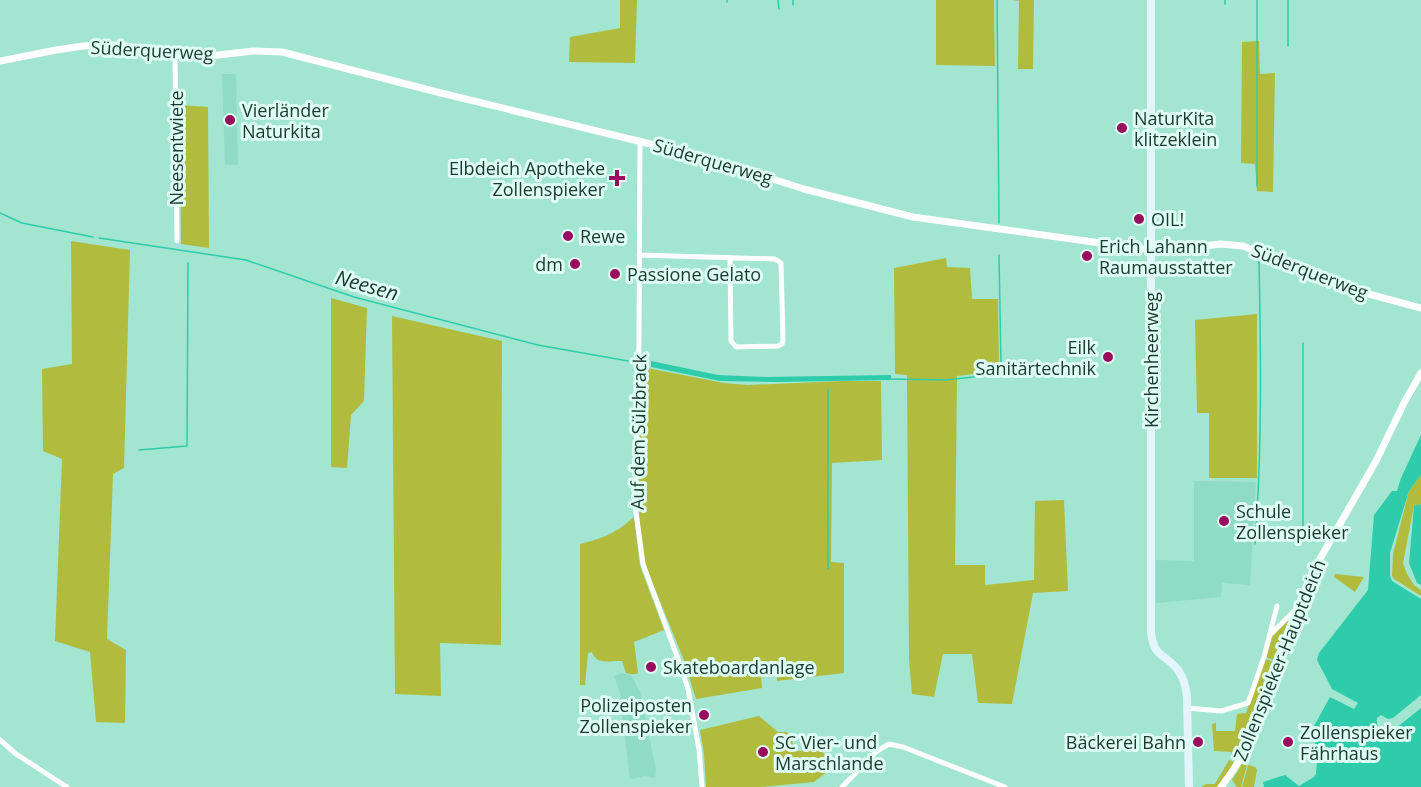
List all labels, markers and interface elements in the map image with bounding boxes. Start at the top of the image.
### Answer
street label: Süderquerweg [90,35,214,65]
street label: Neesentwiete [164,90,188,206]
place label: Vierländer Naturkita [242,98,329,143]
place label: NaturKita klitzeklein [1134,106,1217,151]
marker: Vierländer Naturkita [223,113,237,127]
marker: NaturKita klitzeklein [1115,121,1129,135]
street label: Süderquerweg [651,133,776,190]
place label: Elbdeich Apotheke Zollenspieker [449,156,606,201]
marker: Elbdeich Apotheke Zollenspieker [610,171,624,185]
place label: OIL! [1151,207,1184,231]
marker: OIL! [1132,212,1146,226]
place label: Rewe [580,224,625,248]
marker: Rewe [561,229,575,243]
place label: Erich Lahann Raumausstatter [1099,234,1233,279]
street label: Süderquerweg [1248,238,1372,304]
marker: Erich Lahann Raumausstatter [1080,249,1094,263]
place label: dm [535,252,563,276]
marker: dm [568,257,582,271]
place label: Passione Gelato [627,262,761,286]
water label: Neesen [332,263,402,307]
marker: Passione Gelato [608,267,622,281]
street label: Kirchenheerweg [1139,292,1163,428]
place label: Eilk Sanitärtechnik [976,335,1097,380]
marker: Eilk Sanitärtechnik [1101,350,1115,364]
street label: Auf dem Sülzbrack [625,353,651,510]
place label: Schule Zollenspieker [1236,499,1349,544]
marker: Schule Zollenspieker [1217,514,1231,528]
street label: Zollenspieker-Hauptdeich [1228,556,1330,764]
place label: Skateboardanlage [663,655,815,679]
marker: Skateboardanlage [644,660,658,674]
place label: Polizeiposten Zollenspieker [579,693,693,738]
marker: Polizeiposten Zollenspieker [697,708,711,722]
place label: Zollenspieker Fährhaus [1300,720,1413,765]
place label: SC Vier- und Marschlande [775,730,884,775]
place label: Bäckerei Bahn [1066,730,1186,754]
marker: Bäckerei Bahn [1191,735,1205,749]
marker: Zollenspieker Fährhaus [1281,735,1295,749]
marker: SC Vier- und Marschlande [756,745,770,759]

